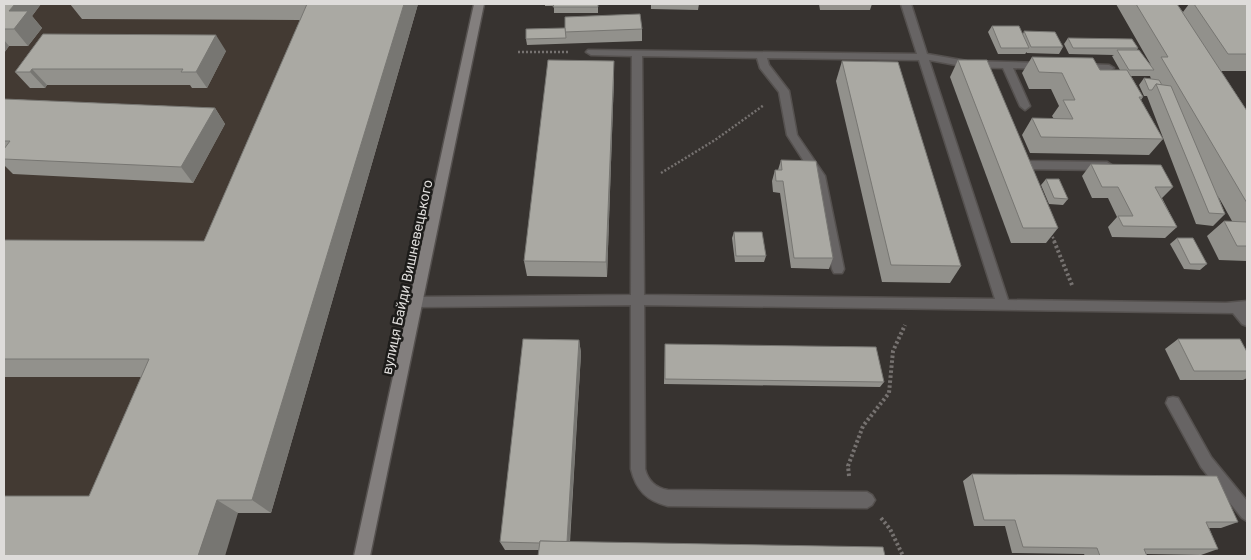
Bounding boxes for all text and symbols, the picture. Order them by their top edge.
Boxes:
street label: вулиця Байди Вишневецького [379,178,435,376]

